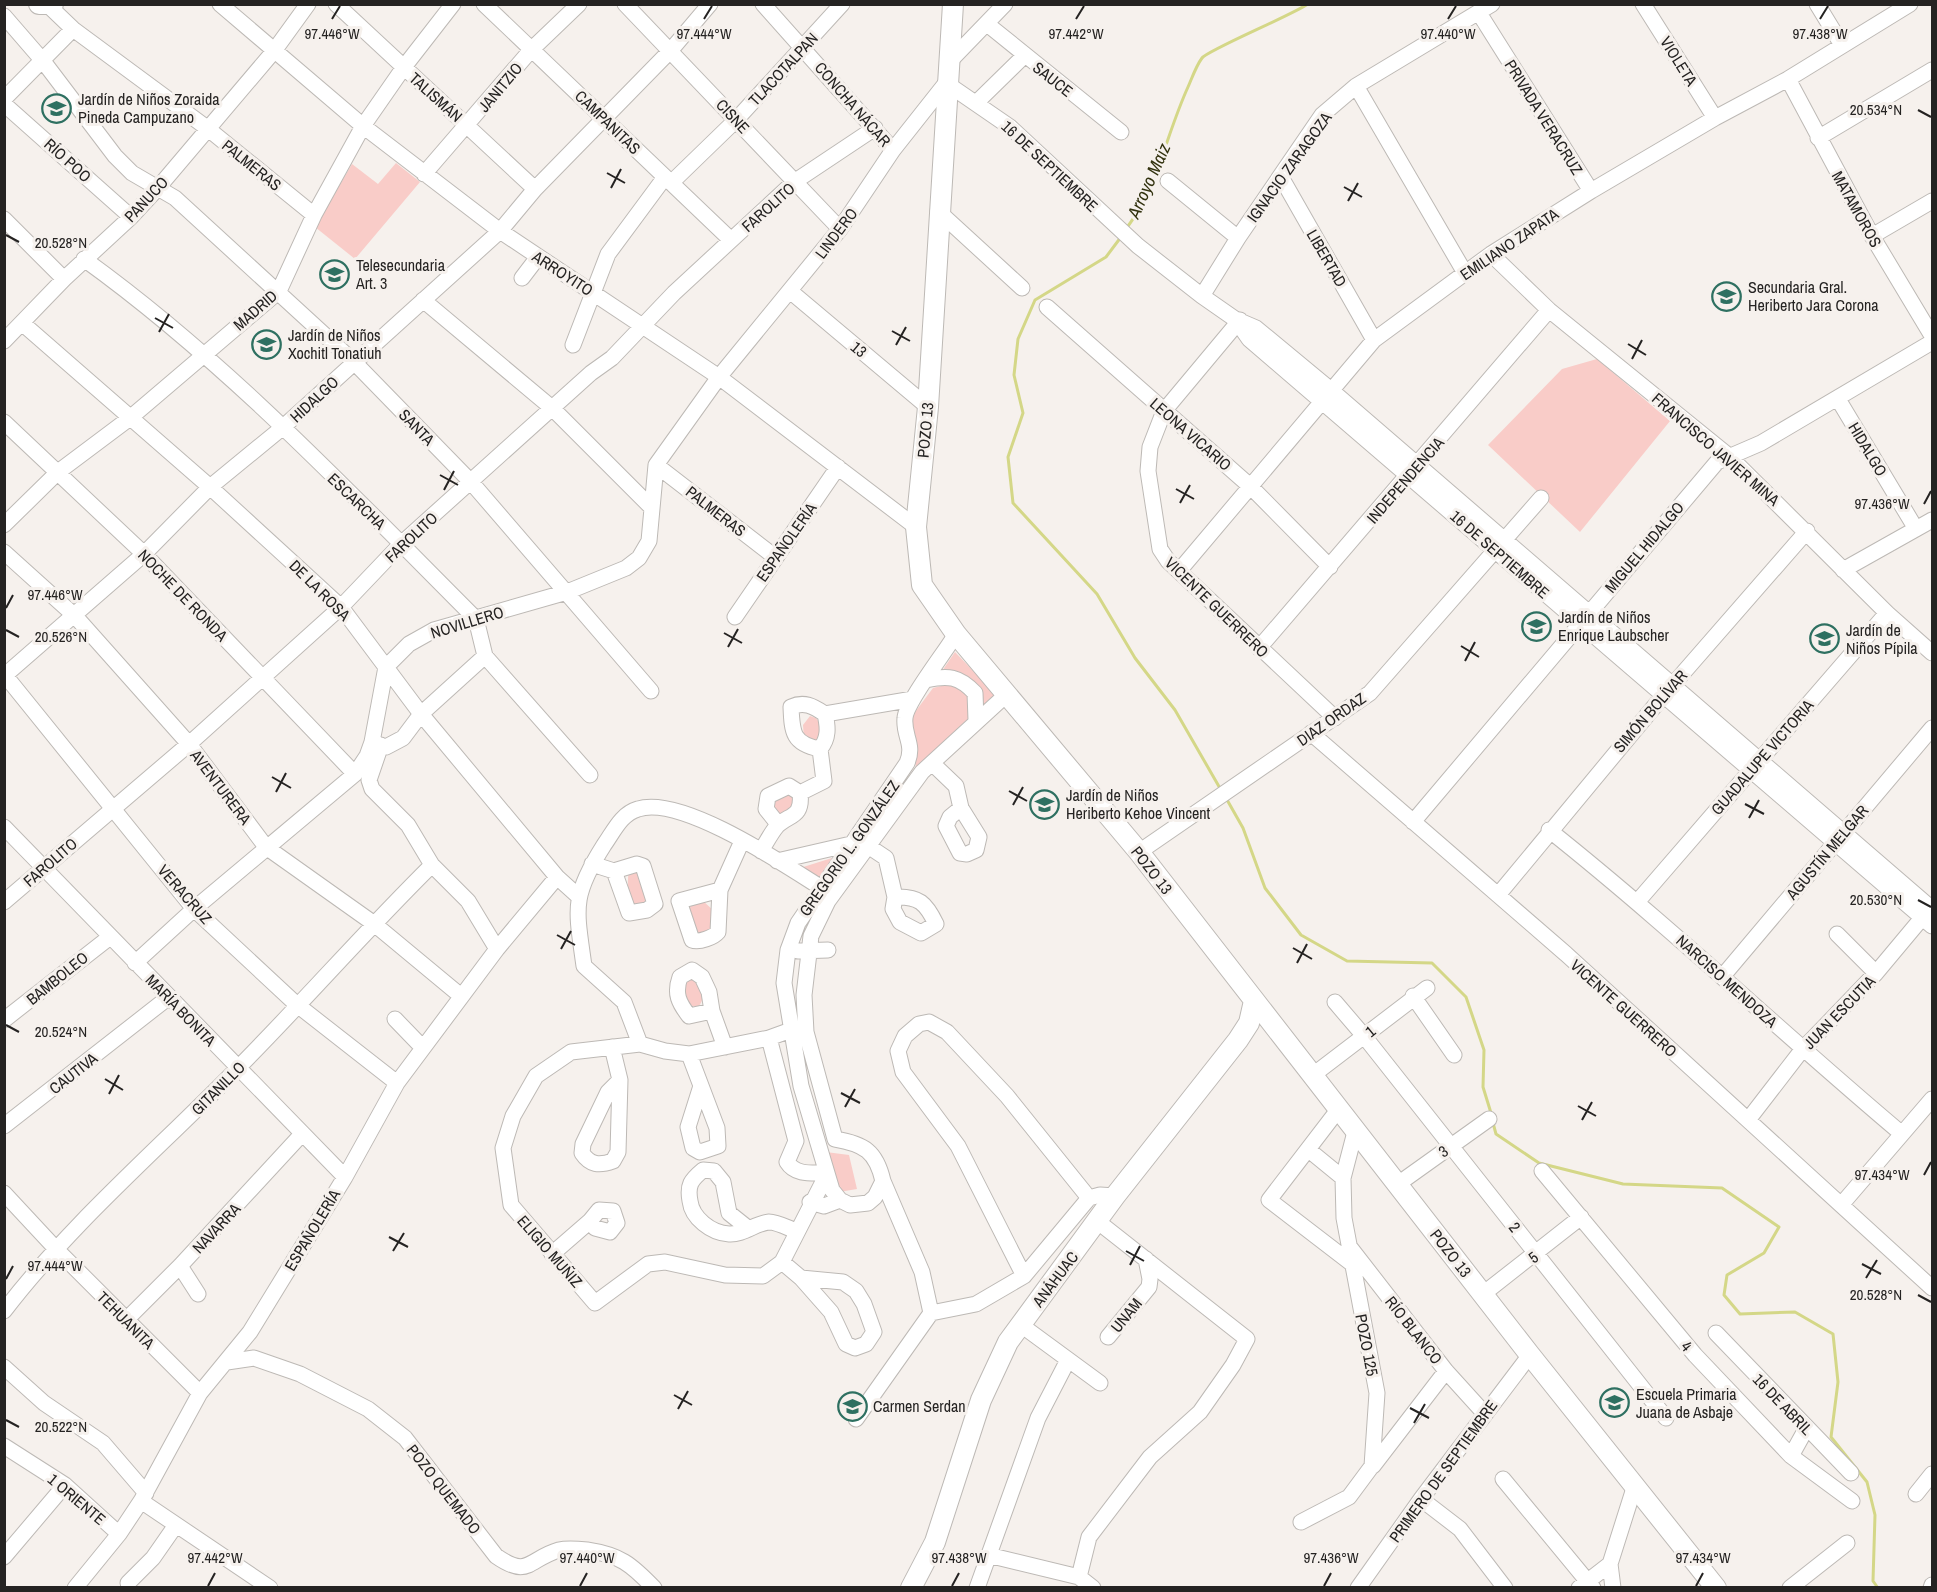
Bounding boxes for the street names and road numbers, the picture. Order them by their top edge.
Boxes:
street label: TLACOTALPAN [743,28,823,110]
street label: VIOLETA [1655,32,1703,90]
street label: PRIVADA VERACRUZ [1500,55,1588,179]
street label: SAUCE [1028,56,1078,102]
street label: CONCHA NÁCAR [810,57,896,151]
street label: JANITZIO [473,58,527,116]
street label: TALISMÁN [405,67,467,127]
street label: CAMPANITAS [570,85,646,159]
street label: CISNE [711,94,755,138]
street label: IGNACIO ZARAGOZA [1242,107,1337,227]
street label: 16 DE SEPTIEMBRE [997,115,1103,217]
street label: RÍO POO [40,133,96,187]
street label: PALMERAS [218,134,287,196]
street label: MATAMOROS [1827,167,1887,251]
street label: PANUCO [119,171,173,227]
street label: FAROLITO [737,177,799,237]
street label: LINDERO [810,203,862,263]
street label: EMILIANO ZAPATA [1455,203,1563,285]
street label: LIBERTAD [1302,225,1352,291]
street label: ARROYITO [528,245,598,301]
street label: MADRID [228,285,282,335]
street label: 13 [846,336,872,362]
street label: HIDALGO [285,371,343,427]
street label: FRANCISCO JAVIER MINA [1648,387,1785,511]
street label: LEONA VICARIO [1146,392,1236,476]
street label: POZO 13 [912,401,938,459]
street label: SANTA [394,404,440,450]
street label: HIDALGO [1843,418,1893,480]
street label: INDEPENDENCIA [1361,432,1449,528]
street label: ESCARCHA [323,468,391,534]
street label: PALMERAS [681,481,751,542]
street label: MIGUEL HIDALGO [1599,497,1689,597]
street label: ESPAÑOLERÍA [751,498,821,586]
street label: 16 DE SEPTIEMBRE [1446,505,1554,603]
street label: FAROLITO [380,507,442,567]
street label: NOCHE DE RONDA [133,544,233,646]
street label: VICENTE GUERRERO [1160,552,1274,662]
street label: DE LA ROSA [285,555,356,626]
street label: NOVILLERO [428,601,506,643]
street label: SIMÓN BOLÍVAR [1608,665,1692,757]
street label: DIAZ ORDAZ [1292,687,1370,751]
street label: GUADALUPE VICTORIA [1706,694,1818,819]
street label: AVENTURERA [185,744,257,829]
street label: GREGORIO L. GONZÁLEZ [794,776,904,920]
street label: AGUSTÍN MELGAR [1780,800,1873,905]
street label: FAROLITO [18,832,82,892]
street label: POZO 13 [1126,841,1178,899]
street label: VERACRUZ [153,860,217,928]
street label: NARCISO MENDOZA [1672,930,1782,1033]
street label: BAMBOLEO [21,946,93,1010]
street label: VICENTE GUERRERO [1566,954,1682,1062]
street label: MARÍA BONITA [141,969,221,1051]
street label: JUAN ESCUTIA [1798,970,1880,1054]
street label: 1 [1360,1020,1380,1042]
street label: CAUTIVA [44,1047,102,1099]
street label: GITANILLO [186,1056,250,1120]
street label: 3 [1434,1140,1452,1162]
street label: ESPAÑOLERÍA [279,1185,345,1275]
street label: NAVARRA [187,1198,245,1258]
street label: ELIGIO MUÑIZ [513,1210,587,1292]
street label: 2 [1504,1217,1526,1237]
street label: POZO 13 [1425,1224,1477,1282]
street label: 5 [1523,1246,1543,1268]
street label: ANÁHUAC [1026,1247,1083,1312]
street label: TEHUANITA [92,1286,160,1354]
street label: RÍO BLANCO [1380,1291,1448,1369]
street label: UNAM [1105,1293,1147,1337]
street label: POZO 125 [1350,1312,1384,1378]
street label: 4 [1676,1336,1698,1356]
street label: 16 DE ABRIL [1748,1369,1818,1440]
street label: PRIMERO DE SEPTIEMBRE [1384,1395,1502,1547]
street label: POZO QUEMADO [402,1439,486,1539]
street label: 1 ORIENTE [43,1468,111,1530]

